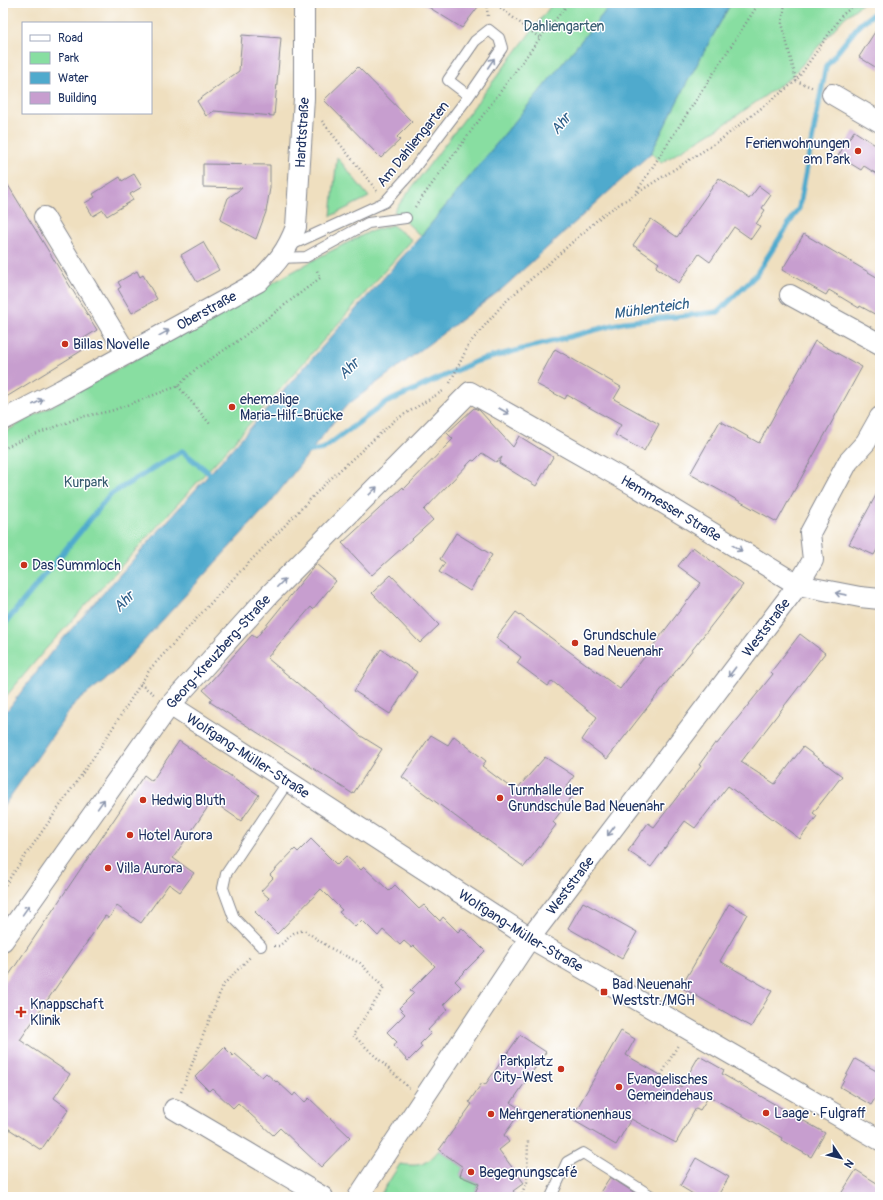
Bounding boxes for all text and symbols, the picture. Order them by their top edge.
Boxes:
park label: Dahliengarten [524,18,605,35]
legend [22,22,152,114]
text: Road [58,31,83,46]
text: Park [58,51,79,66]
one-way arrow [487,58,495,69]
text: Water [58,71,89,86]
text: Building [58,91,97,106]
street label: Hardtstraße [291,97,313,168]
street label: Am Dahliengarten [373,98,453,190]
water label: Ahr [547,108,576,139]
place label: Ferienwohnungen am Park [745,135,850,168]
marker: Ferienwohnungen am Park [853,146,863,156]
street label: Oberstraße [173,287,239,334]
water label: Mühlenteich [612,294,691,324]
one-way arrow [158,329,170,337]
place label: Billas Novelle [73,336,150,353]
marker: Billas Novelle [60,339,70,349]
water label: Ahr [334,353,365,384]
place label: ehemalige Maria-Hilf-Brücke [240,391,343,424]
one-way arrow [31,398,43,405]
marker: ehemalige Maria-Hilf-Brücke [227,402,237,412]
one-way arrow [498,408,510,416]
street label: Hemmesser Straße [618,471,725,545]
park label: Kurpark [64,474,108,491]
one-way arrow [368,486,378,496]
one-way arrow [731,544,742,552]
place label: Das Summloch [32,557,121,574]
marker: Das Summloch [19,560,29,570]
one-way arrow [276,578,286,588]
water label: Ahr [109,586,140,617]
one-way arrow [835,589,848,597]
street label: Georg-Kreuzberg-Straße [162,591,274,712]
street label: Weststraße [738,595,794,660]
place label: Grundschule Bad Neuenahr [583,627,663,660]
marker: Grundschule Bad Neuenahr [570,638,580,648]
one-way arrow [727,666,736,677]
street label: Wolfgang-Müller-Straße [183,709,313,802]
place label: Turnhalle der Grundschule Bad Neuenahr [508,782,665,815]
place label: Hedwig Bluth [151,792,226,809]
marker: Turnhalle der Grundschule Bad Neuenahr [495,793,505,803]
marker: Hedwig Bluth [138,795,148,805]
one-way arrow [97,798,105,809]
one-way arrow [606,825,615,836]
place label: Hotel Aurora [138,827,213,844]
marker: Hotel Aurora [125,830,135,840]
street label: Weststraße [542,853,598,918]
place label: Villa Aurora [116,860,182,877]
marker: Villa Aurora [103,863,113,873]
street label: Wolfgang-Müller-Straße [455,885,586,975]
one-way arrow [22,904,30,915]
place label: Bad Neuenahr Weststr./MGH [612,976,695,1009]
marker: Bad Neuenahr Weststr./MGH [599,987,609,997]
place label: Knappschaft Klinik [30,996,104,1029]
marker: Knappschaft Klinik [15,1006,27,1018]
place label: Parkplatz City-West [494,1053,553,1086]
marker: Parkplatz City-West [556,1064,566,1074]
place label: Evangelisches Gemeindehaus [627,1071,713,1104]
marker: Evangelisches Gemeindehaus [614,1082,624,1092]
place label: Laage · Fulgraff [774,1105,866,1122]
place label: Mehrgenerationenhaus [499,1106,632,1123]
marker: Laage · Fulgraff [761,1108,771,1118]
marker: Mehrgenerationenhaus [486,1109,496,1119]
north arrow [821,1138,861,1178]
text: N [841,1157,856,1171]
place label: Begegnungscafé [479,1164,578,1181]
marker: Begegnungscafé [466,1167,476,1177]

